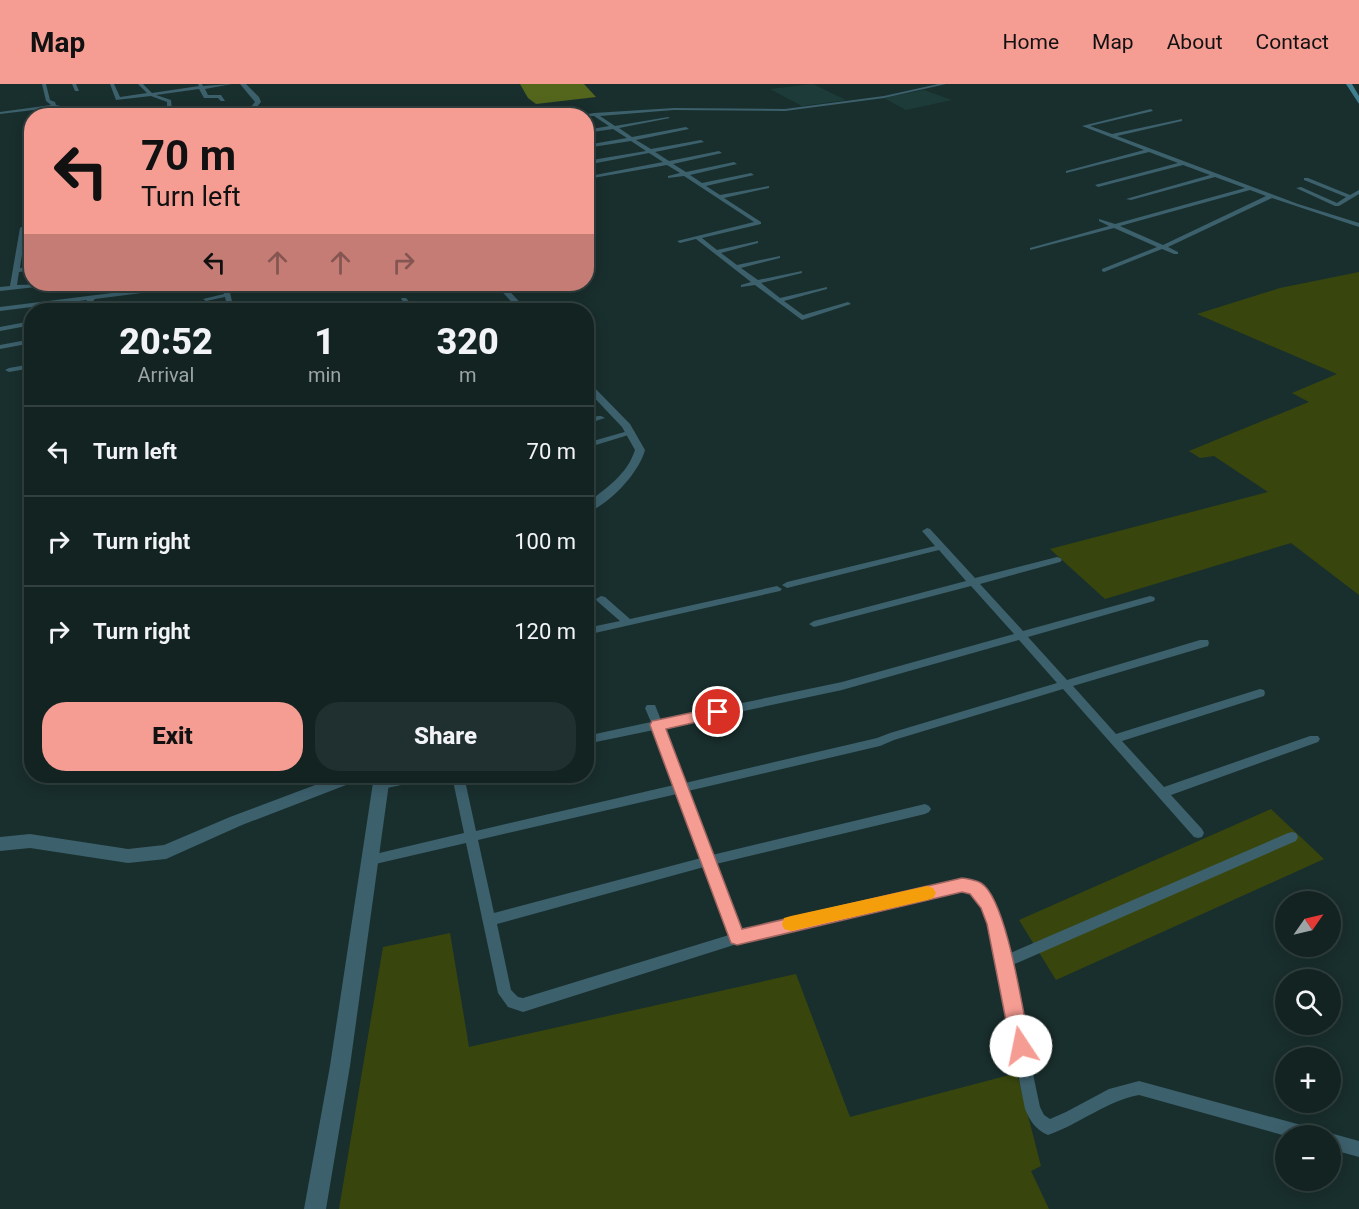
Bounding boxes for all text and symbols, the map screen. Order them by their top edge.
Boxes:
text: Map [30,26,85,59]
text: Home [1003,30,1059,54]
text: Map [1092,30,1134,54]
text: About [1167,30,1223,54]
text: Contact [1256,30,1329,54]
text: 70 m [141,131,236,180]
icon: left [42,132,120,210]
text: Turn left [141,181,241,213]
icon: left [198,246,231,279]
icon: ahead [261,246,294,279]
icon: ahead [324,246,357,279]
icon: right [387,246,420,279]
text: 20:52 [119,321,213,363]
text: 1 [314,321,335,363]
text: 320 [437,321,499,363]
text: Arrival [138,363,194,387]
text: min [308,363,341,387]
text: m [459,363,476,387]
icon: left [42,435,75,468]
text: Turn left [93,439,177,464]
text: 70 m [527,439,576,464]
icon: right [42,525,75,558]
text: Turn right [93,529,190,554]
text: 100 m [514,529,576,554]
icon: right [42,615,75,648]
text: Turn right [93,619,190,644]
text: 120 m [514,619,576,644]
pin [692,686,743,737]
icon: arrive [701,695,734,728]
button: Exit [42,702,303,771]
button: Share [315,702,576,771]
north arrow [1275,891,1341,957]
map controls [1275,891,1341,1191]
button: search [1275,969,1341,1035]
position arrow [989,1014,1053,1078]
button: + [1275,1047,1341,1113]
button: − [1275,1125,1341,1191]

